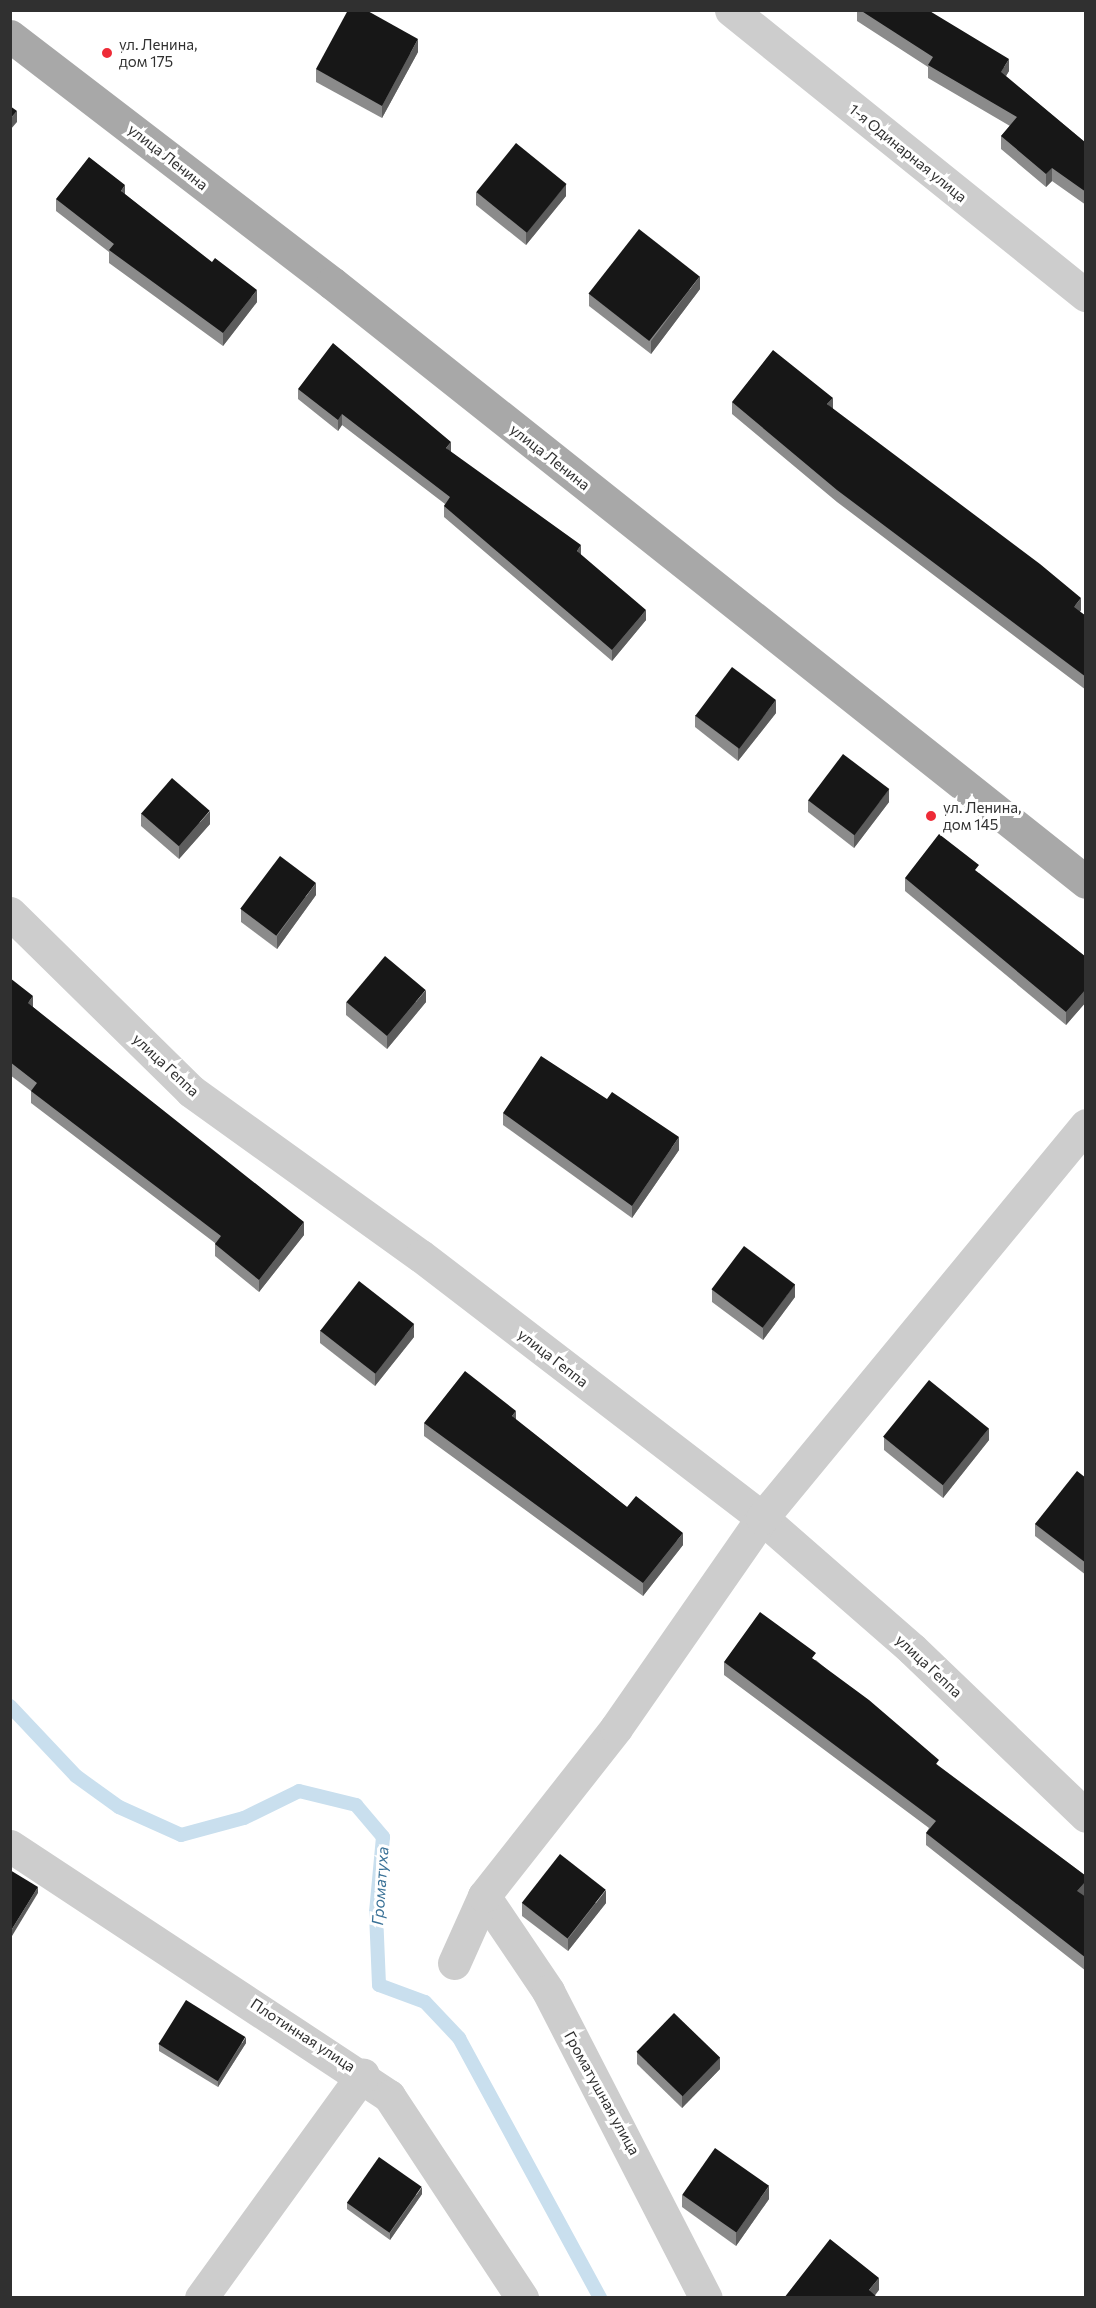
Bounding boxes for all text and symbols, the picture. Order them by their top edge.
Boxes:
place label: ул. Ленина, дом 175 [119,35,197,70]
marker: ул. Ленина, дом 175 [100,46,114,60]
street label: 1-я Одинарная улица [846,100,970,206]
street label: улица Ленина [124,120,212,194]
street label: улица Ленина [506,420,594,494]
place label: ул. Ленина, дом 145 [943,798,1021,833]
marker: ул. Ленина, дом 145 [924,809,938,823]
street label: улица Геппа [129,1030,203,1100]
street label: улица Геппа [514,1325,592,1391]
street label: улица Геппа [892,1631,966,1701]
water label: Громатуха [368,1846,392,1926]
street label: Плотинная улица [247,1994,359,2076]
street label: Громатушная улица [560,2028,644,2158]

